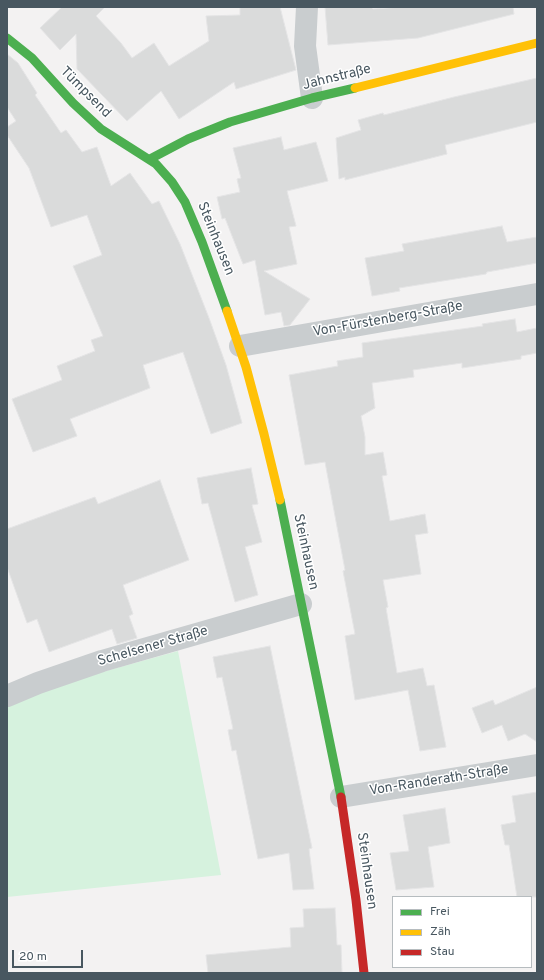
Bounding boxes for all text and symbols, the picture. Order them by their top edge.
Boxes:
street label: Jahnstraße [301,61,373,95]
street label: Tümpsend [56,64,114,122]
street label: Steinhausen [193,200,237,278]
street label: Von-Fürstenberg-Straße [312,299,464,341]
street label: Steinhausen [289,512,321,592]
street label: Schelsener Straße [96,623,210,671]
street label: Von-Randerath-Straße [368,762,510,800]
street label: Steinhausen [352,831,380,911]
legend [392,896,532,968]
text: Frei [430,904,450,920]
text: Zäh [430,924,451,940]
scale bar [14,942,85,968]
text: Stau [430,944,455,960]
text: 20 m [19,949,47,965]

